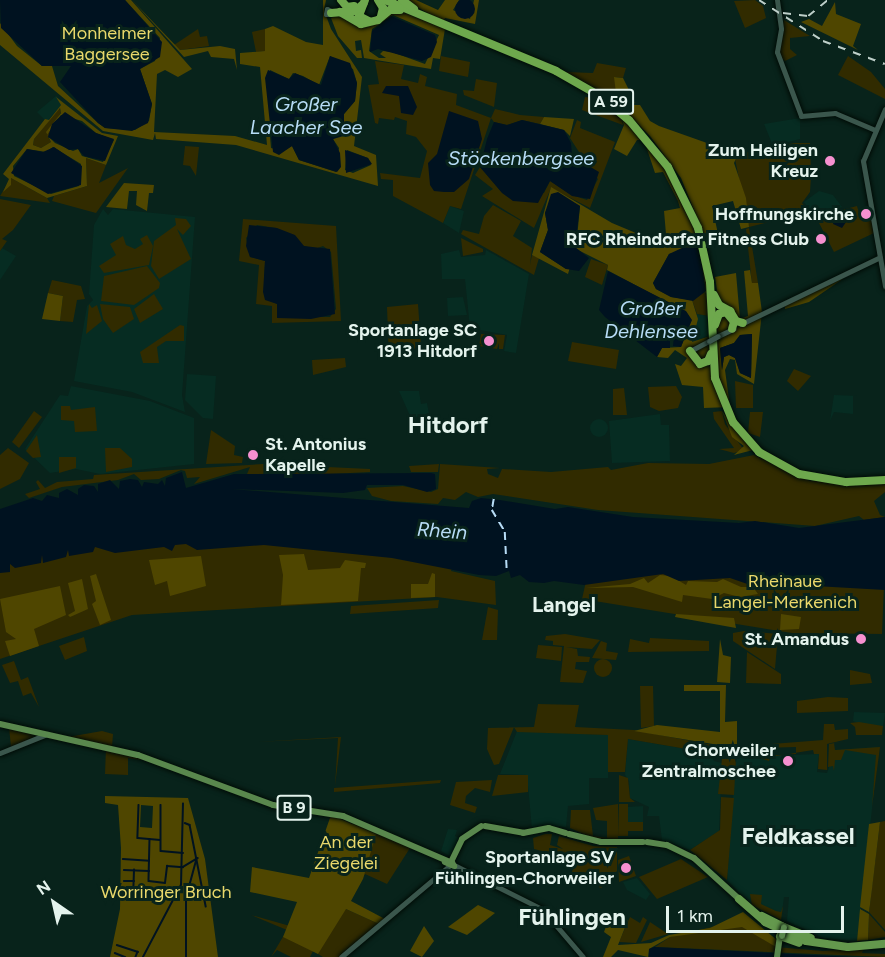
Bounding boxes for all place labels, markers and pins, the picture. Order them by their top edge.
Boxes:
place label: Zum Heiligen Kreuz [708,140,818,182]
marker: Zum Heiligen Kreuz [823,154,837,168]
place label: Hoffnungskirche [715,203,854,225]
marker: Hoffnungskirche [859,207,873,221]
place label: RFC Rheindorfer Fitness Club [566,228,809,250]
marker: RFC Rheindorfer Fitness Club [814,232,828,246]
place label: Sportanlage SC 1913 Hitdorf [348,320,477,362]
marker: Sportanlage SC 1913 Hitdorf [482,334,496,348]
place label: St. Antonius Kapelle [265,434,366,476]
marker: St. Antonius Kapelle [246,448,260,462]
place label: St. Amandus [744,628,849,650]
marker: St. Amandus [854,632,868,646]
place label: Chorweiler Zentralmoschee [642,740,776,783]
marker: Chorweiler Zentralmoschee [781,754,795,768]
place label: Sportanlage SV Fühlingen-Chorweiler [435,847,614,890]
marker: Sportanlage SV Fühlingen-Chorweiler [619,861,633,875]

